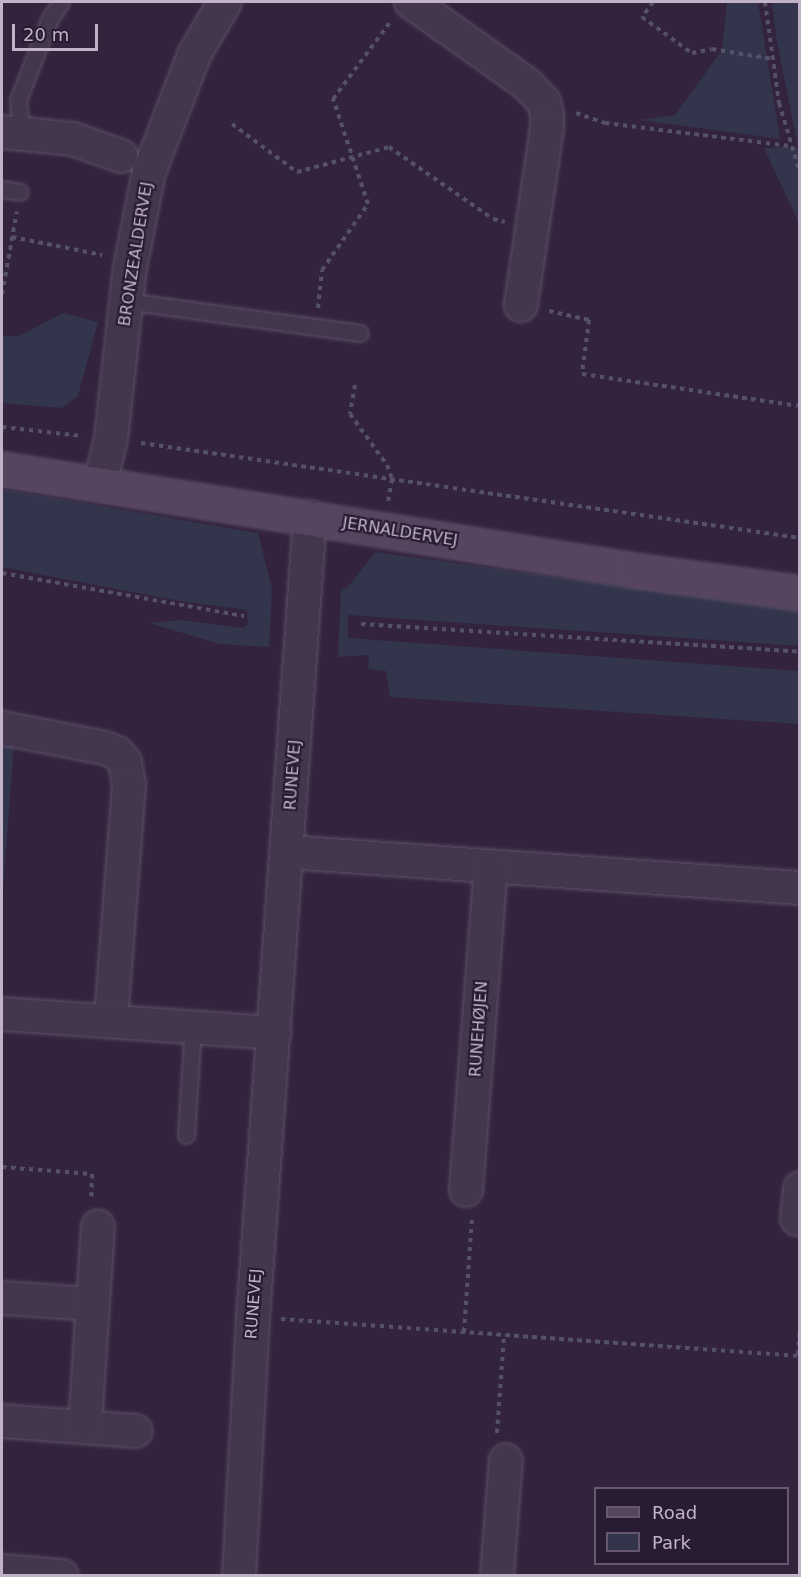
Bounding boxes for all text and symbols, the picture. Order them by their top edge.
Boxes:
scale bar [15,12,100,50]
text: 20 m [23,24,69,45]
street label: BRONZEALDERVEJ [115,180,157,328]
street label: JERNALDERVEJ [341,513,459,551]
street label: RUNEVEJ [281,739,305,811]
street label: RUNEHØJEN [466,980,492,1078]
street label: RUNEVEJ [242,1268,266,1340]
legend [594,1487,789,1565]
text: Road [652,1502,697,1523]
text: Park [652,1532,691,1553]

